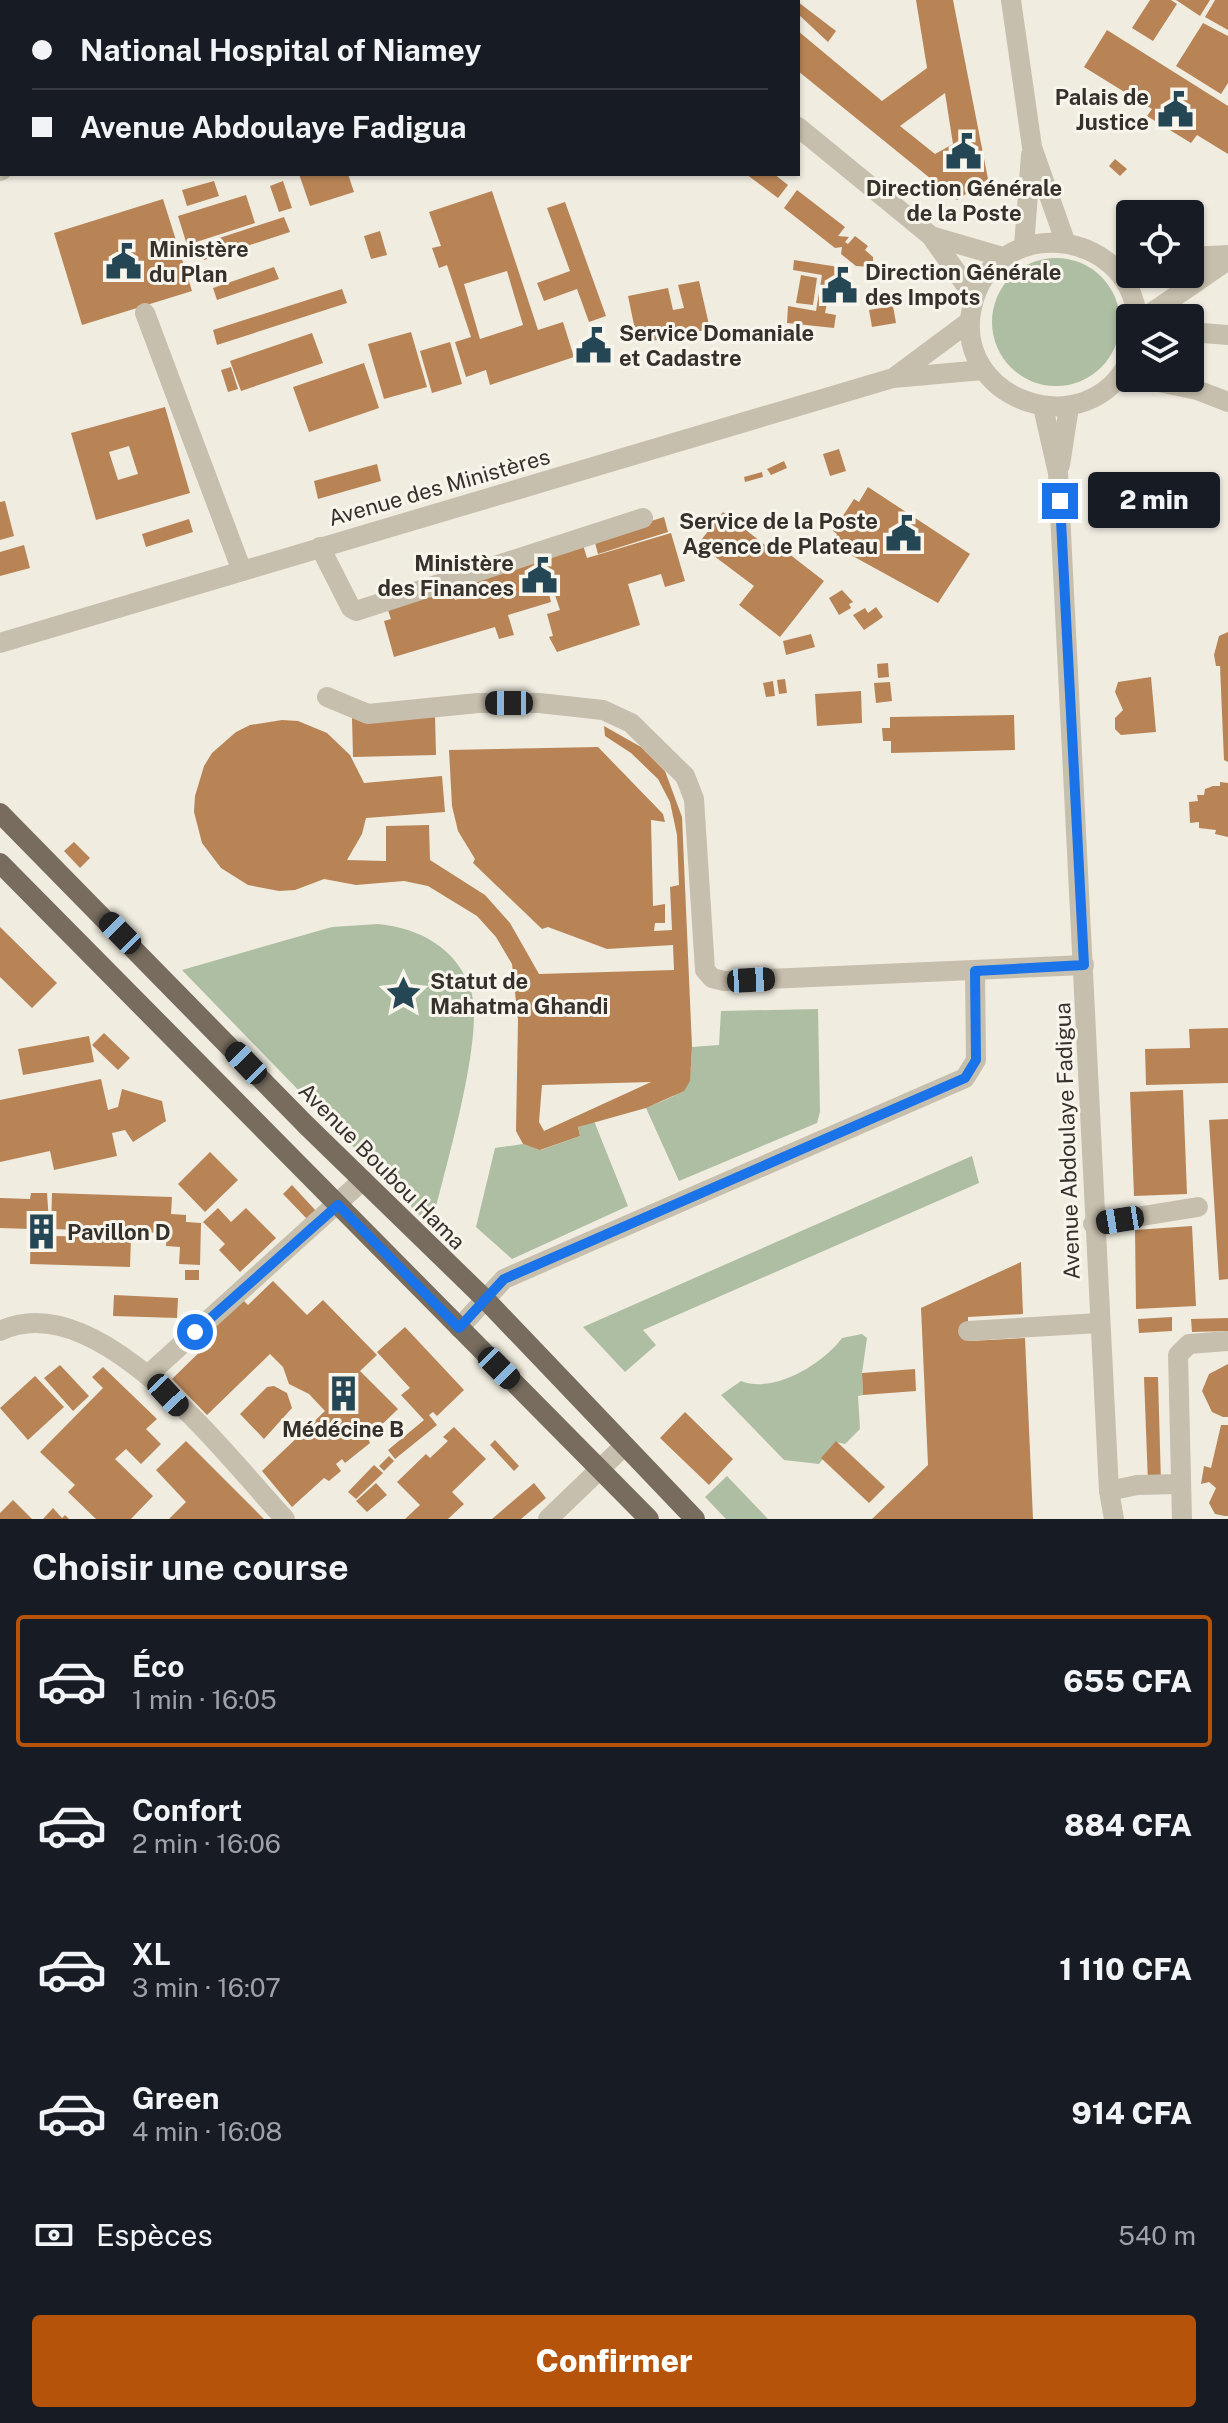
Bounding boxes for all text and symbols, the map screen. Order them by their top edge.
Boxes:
text: National Hospital of Niamey [80,32,481,68]
place label: Palais de Justice [1055,84,1149,135]
public building icon: Palais de Justice [1156,91,1194,129]
text: Avenue Abdoulaye Fadigua [80,109,466,145]
public building icon: Direction Générale de la Poste [945,133,983,171]
place label: Direction Générale de la Poste [866,175,1062,226]
map controls [1116,200,1204,392]
button: locate [1116,200,1204,288]
place label: Ministère du Plan [149,236,249,287]
public building icon: Ministère du Plan [104,243,142,281]
place label: Direction Générale des Impots [865,259,1062,310]
public building icon: Direction Générale des Impots [820,266,858,304]
button: layers [1116,304,1204,392]
place label: Service Domaniale et Cadastre [619,320,814,371]
public building icon: Service Domaniale et Cadastre [574,327,612,365]
street label: Avenue des Ministères [325,443,553,531]
callout: 2 min [1088,473,1220,529]
route end [1042,483,1078,519]
text: 2 min [1119,484,1189,515]
place label: Service de la Poste Agence de Plateau [679,508,878,559]
public building icon: Service de la Poste Agence de Plateau [885,515,923,553]
place label: Ministère des Finances [377,550,514,601]
public building icon: Ministère des Finances [521,557,559,595]
car [485,691,533,715]
car [95,908,145,958]
car [726,967,776,993]
place label: Statut de Mahatma Ghandi [430,968,608,1019]
place icon: Statut de Mahatma Ghandi [385,975,423,1013]
street label: Avenue Abdoulaye Fadigua [1049,1002,1085,1280]
car [221,1037,271,1089]
street label: Avenue Boubou Hama [293,1077,471,1255]
car [1094,1204,1146,1236]
building icon: Pavillon D [22,1213,60,1251]
place label: Pavillon D [67,1219,171,1245]
route start [177,1314,213,1350]
car [474,1343,524,1393]
car [143,1369,193,1421]
building icon: Médécine B [324,1374,362,1412]
place label: Médécine B [282,1416,404,1442]
text: Choisir une course [32,1546,349,1588]
icon: car [36,1645,108,1717]
text: Éco [132,1648,185,1684]
text: 655 CFA [1063,1663,1192,1699]
text: 1 min · 16:05 [132,1684,277,1715]
icon: car [36,1789,108,1861]
text: Confort [132,1792,242,1828]
text: 884 CFA [1064,1807,1192,1843]
text: 2 min · 16:06 [132,1828,281,1859]
icon: car [36,1933,108,2005]
text: XL [132,1936,171,1972]
text: 1 110 CFA [1059,1951,1192,1987]
text: 3 min · 16:07 [132,1972,281,2003]
icon: car [36,2077,108,2149]
text: Green [132,2080,219,2116]
text: 914 CFA [1071,2095,1192,2131]
text: 4 min · 16:08 [132,2116,282,2147]
icon: cash [32,2213,76,2257]
text: Espèces [96,2217,213,2253]
text: 540 m [1118,2220,1196,2251]
button: Confirmer [32,2315,1196,2407]

